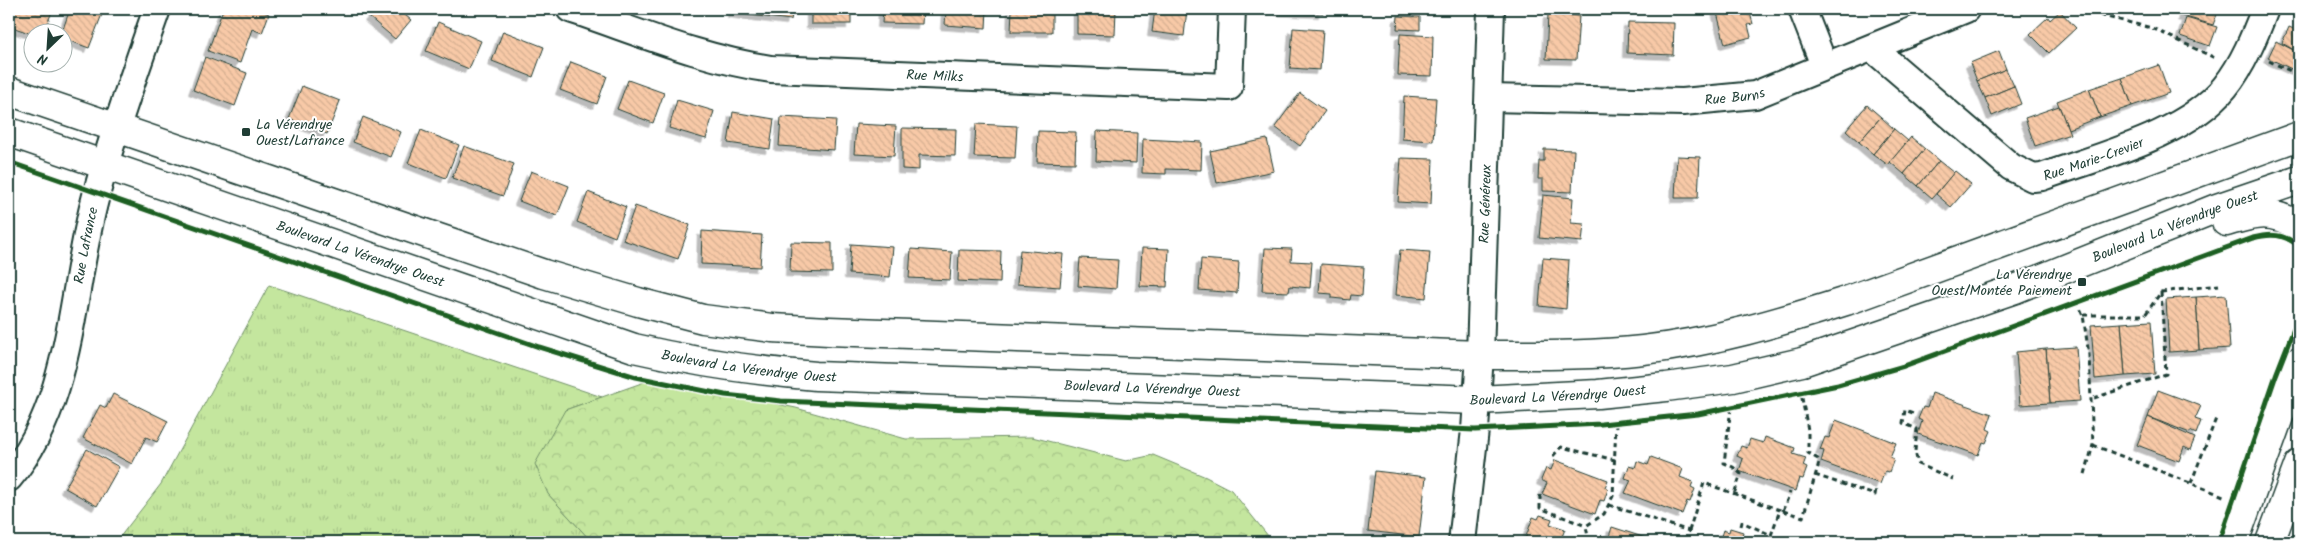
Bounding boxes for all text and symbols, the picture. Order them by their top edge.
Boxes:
north arrow [22,22,72,72]
text: N [34,47,52,71]
street label: Rue Milks [906,64,964,89]
street label: Rue Burns [1704,82,1769,112]
place label: La Vérendrye Ouest/Lafrance [256,114,345,152]
marker: La Vérendrye Ouest/Lafrance [240,126,252,138]
street label: Rue Marie-Crevier [2040,132,2148,188]
street label: Rue Généreux [1474,163,1498,244]
street label: Boulevard La Vérendrye Ouest [2089,185,2262,269]
street label: Rue Lafrance [68,204,105,285]
street label: Boulevard La Vérendrye Ouest [273,215,448,294]
place label: La Vérendrye Ouest/Montée Paiement [1932,264,2073,302]
marker: La Vérendrye Ouest/Montée Paiement [2076,276,2088,288]
street label: Boulevard La Vérendrye Ouest [659,344,838,389]
street label: Boulevard La Vérendrye Ouest [1064,375,1241,403]
street label: Boulevard La Vérendrye Ouest [1469,379,1648,412]

